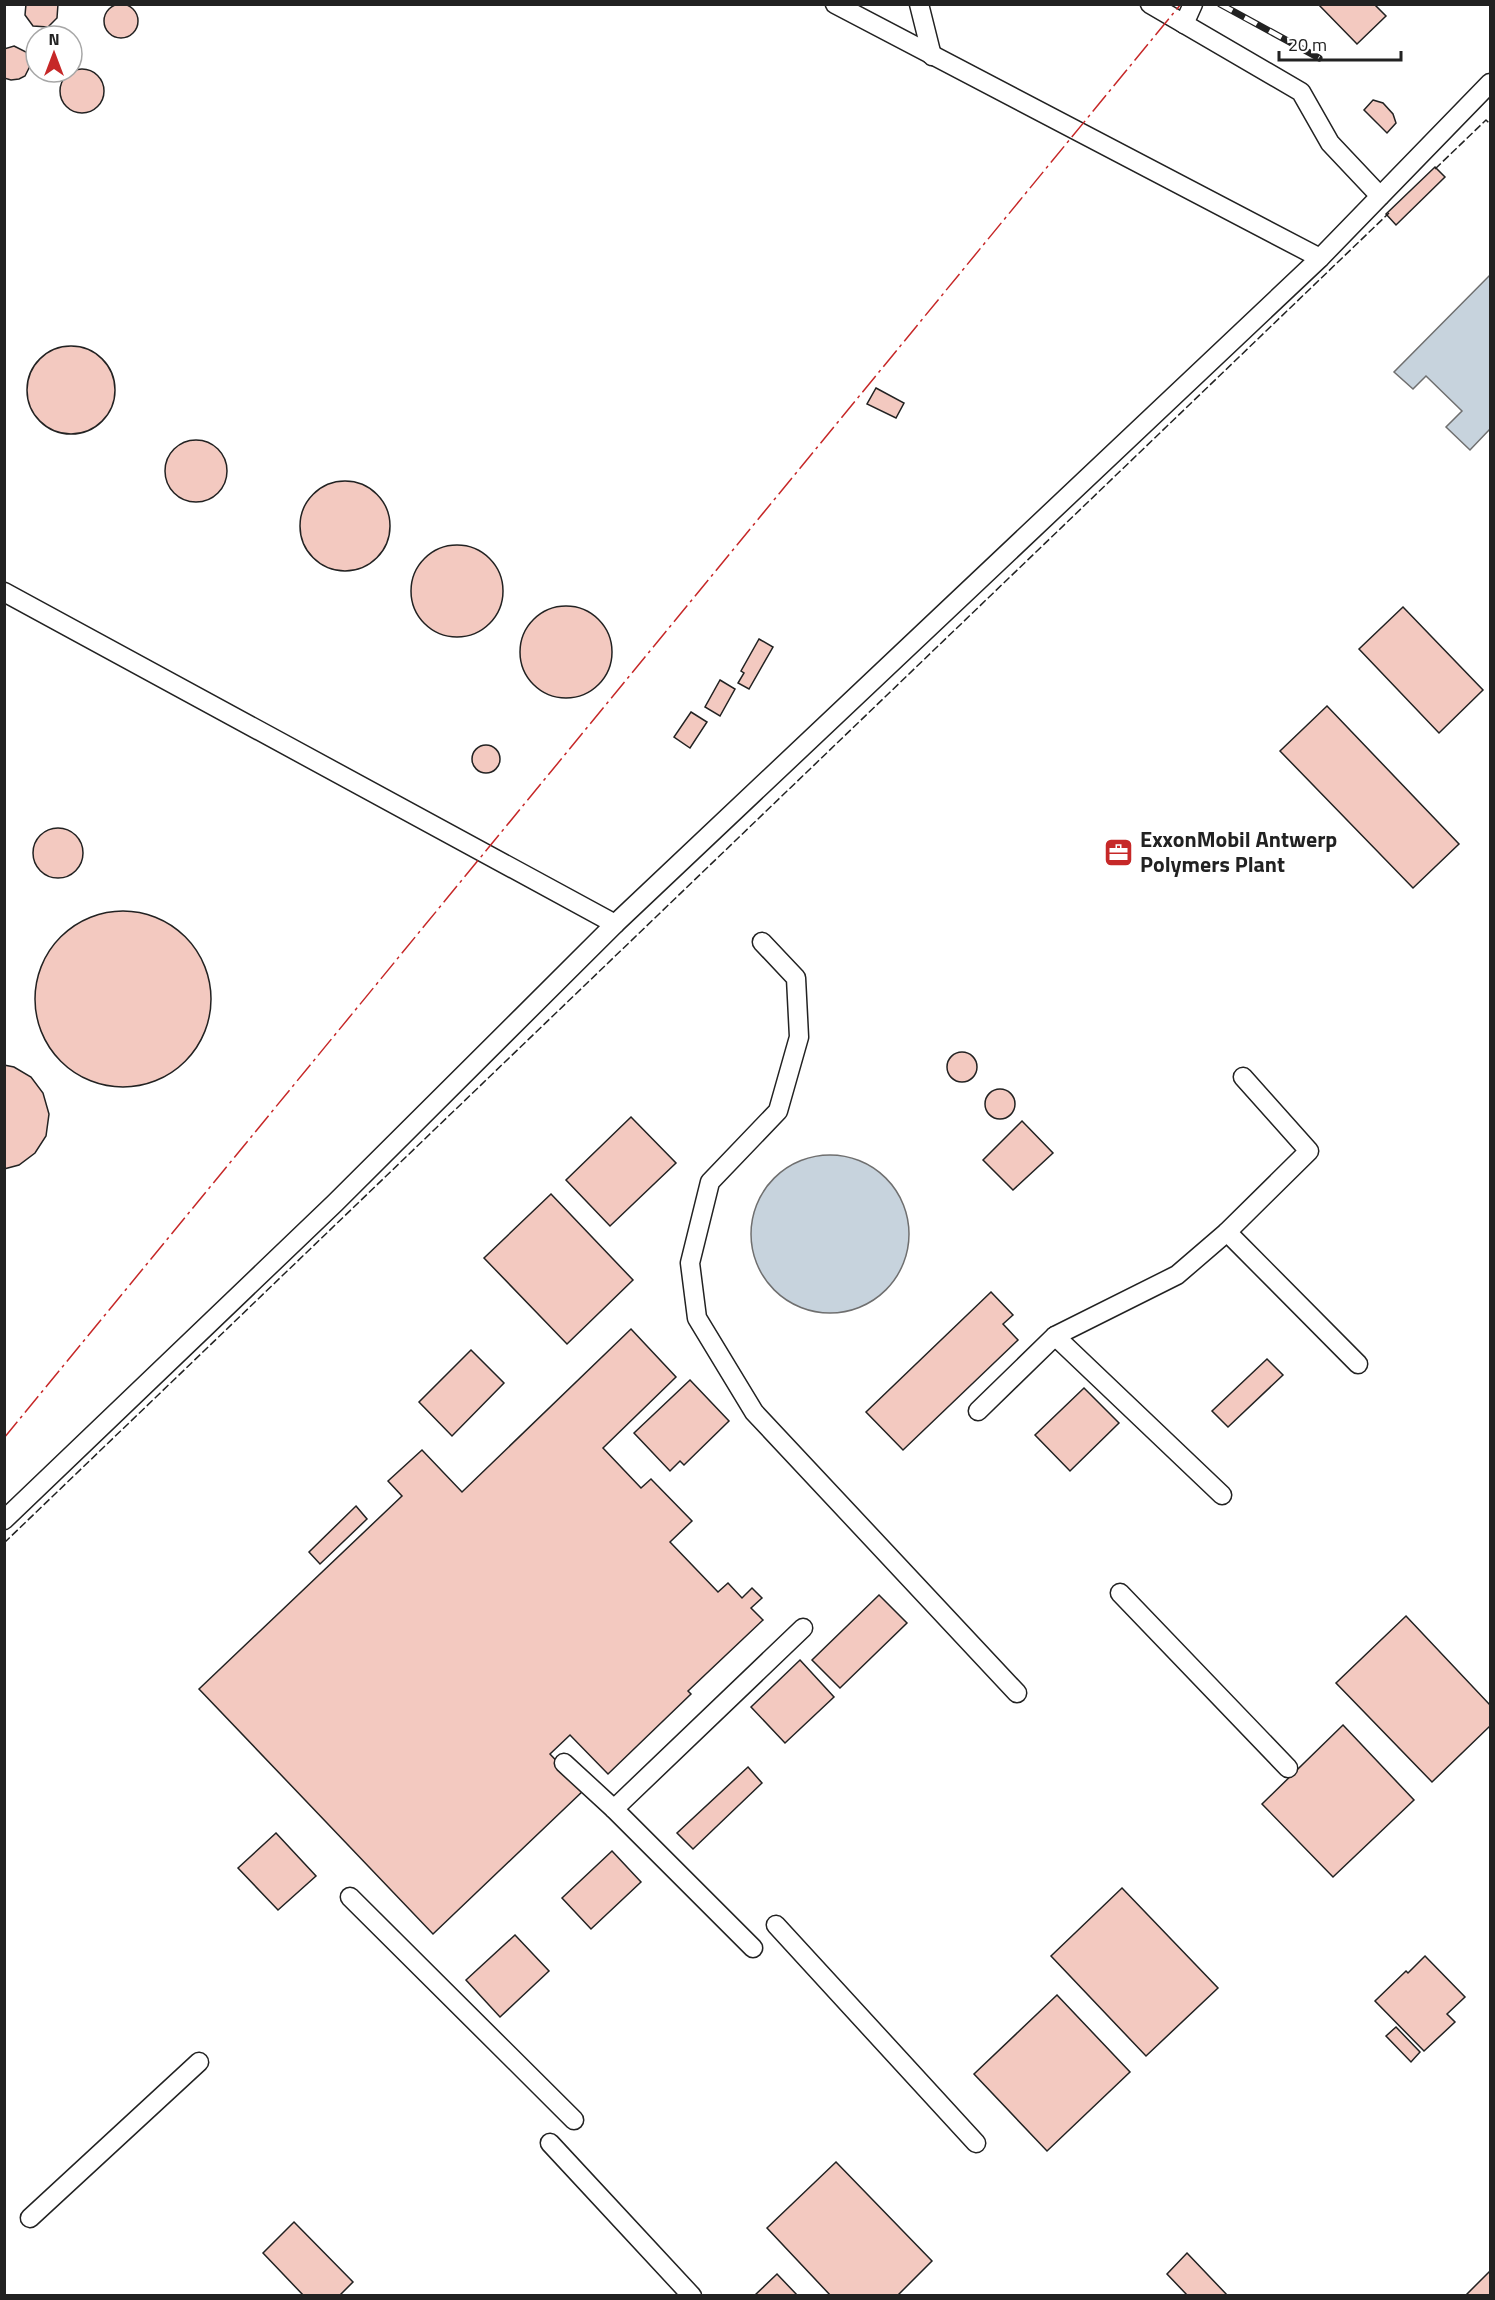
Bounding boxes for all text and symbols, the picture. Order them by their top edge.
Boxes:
north arrow [24,24,84,84]
scale bar [1279,24,1400,62]
text: N [48,27,60,51]
text: 20 m [1288,31,1327,58]
place label: ExxonMobil Antwerp Polymers Plant [1140,822,1337,881]
office icon: ExxonMobil Antwerp Polymers Plant [1103,836,1135,868]

